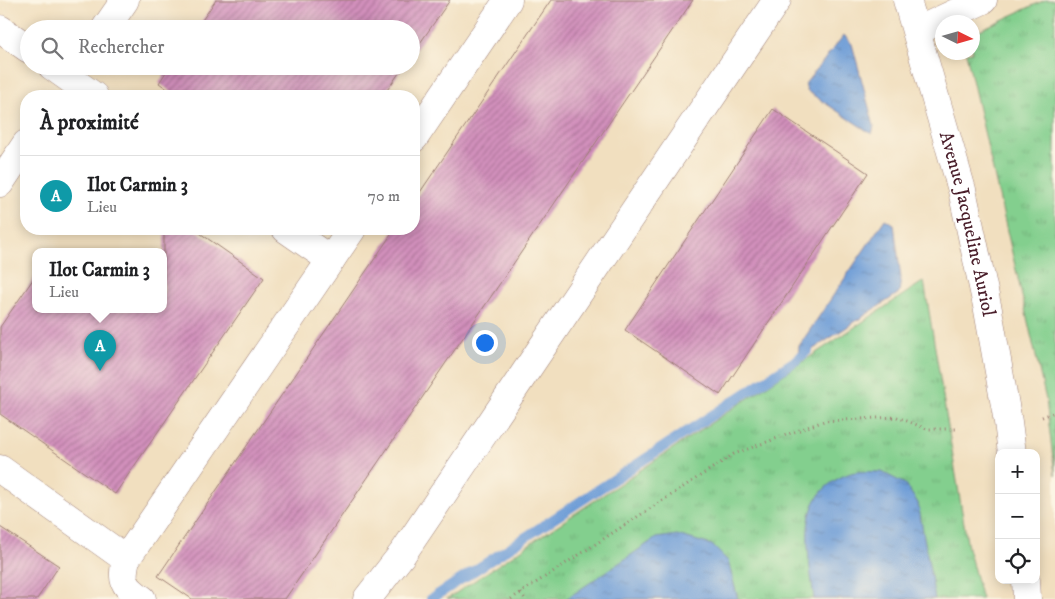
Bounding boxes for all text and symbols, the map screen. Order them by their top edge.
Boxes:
north arrow [935,15,980,60]
search box [20,20,420,75]
icon: search [38,34,66,62]
text: Rechercher [78,36,164,59]
text: À proximité [40,110,139,136]
street label: Avenue Jacqueline Auriol [934,129,1000,318]
text: Ilot Carmin 3 [87,174,188,197]
text: A [51,186,61,206]
text: 70 m [368,186,400,206]
text: Lieu [87,197,117,217]
popup [32,248,167,313]
text: Ilot Carmin 3 [49,259,150,282]
text: Lieu [49,282,79,302]
pin: A [84,330,116,371]
your location [472,330,498,356]
map controls [995,449,1040,584]
button: + [995,449,1040,494]
button: − [995,494,1040,539]
button: locate [995,539,1040,584]

